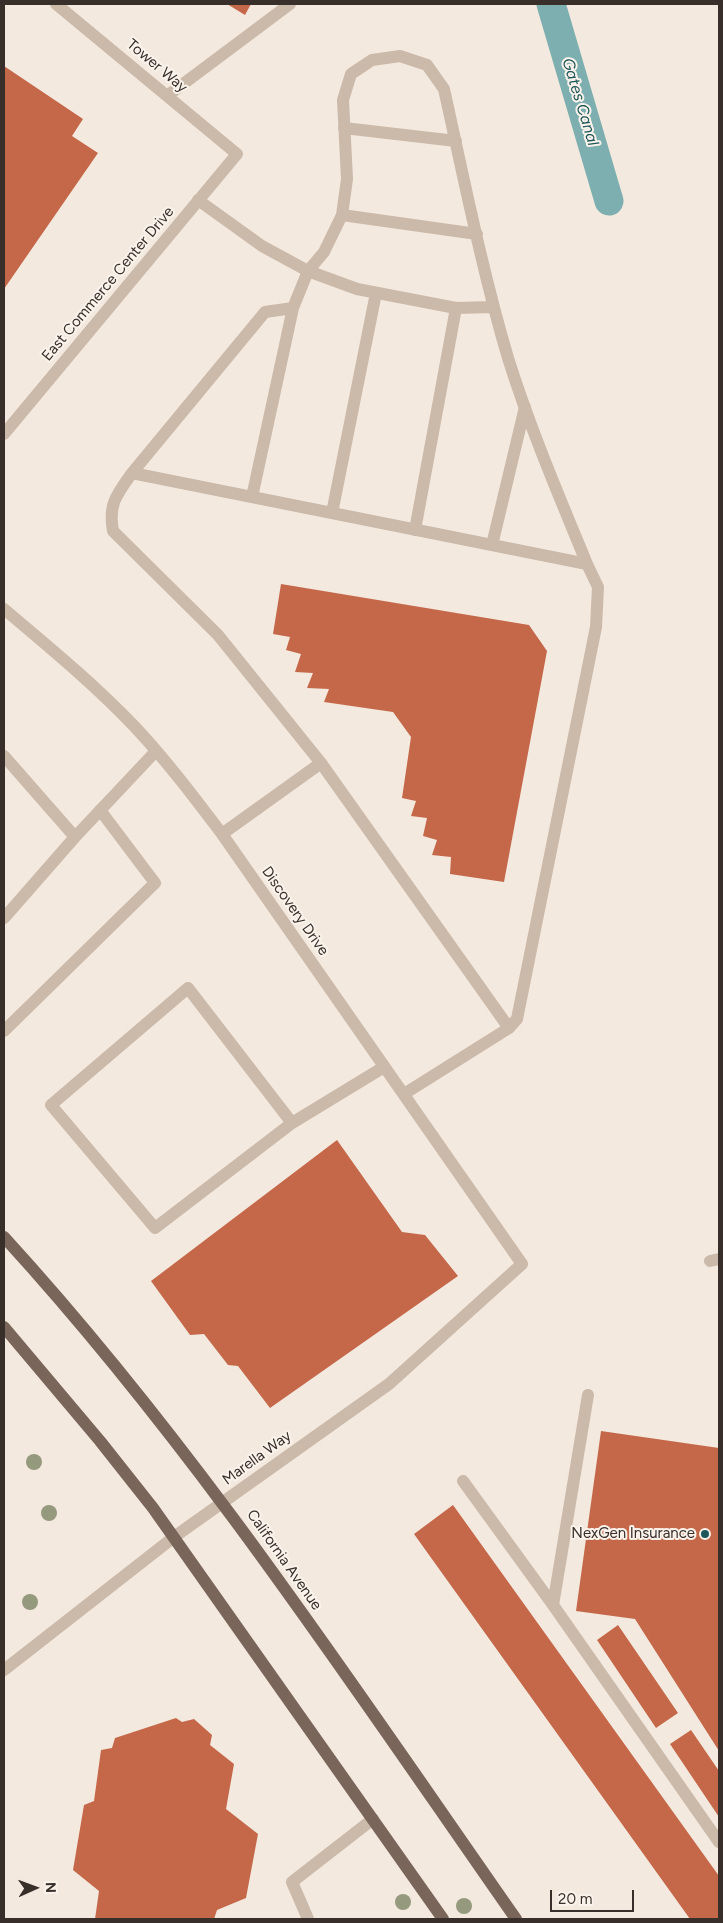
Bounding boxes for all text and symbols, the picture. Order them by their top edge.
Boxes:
street label: Tower Way [123,35,191,97]
water label: Gates Canal [558,56,602,148]
street label: East Commerce Center Drive [38,203,178,365]
street label: Discovery Drive [258,863,332,959]
street label: Marella Way [219,1427,295,1489]
street label: California Avenue [243,1506,325,1614]
place label: NexGen Insurance [571,1525,695,1543]
marker: NexGen Insurance [699,1528,711,1540]
north arrow [10,1863,60,1913]
scale bar [553,1880,637,1912]
text: N [42,1882,59,1893]
text: 20 m [558,1890,592,1908]

